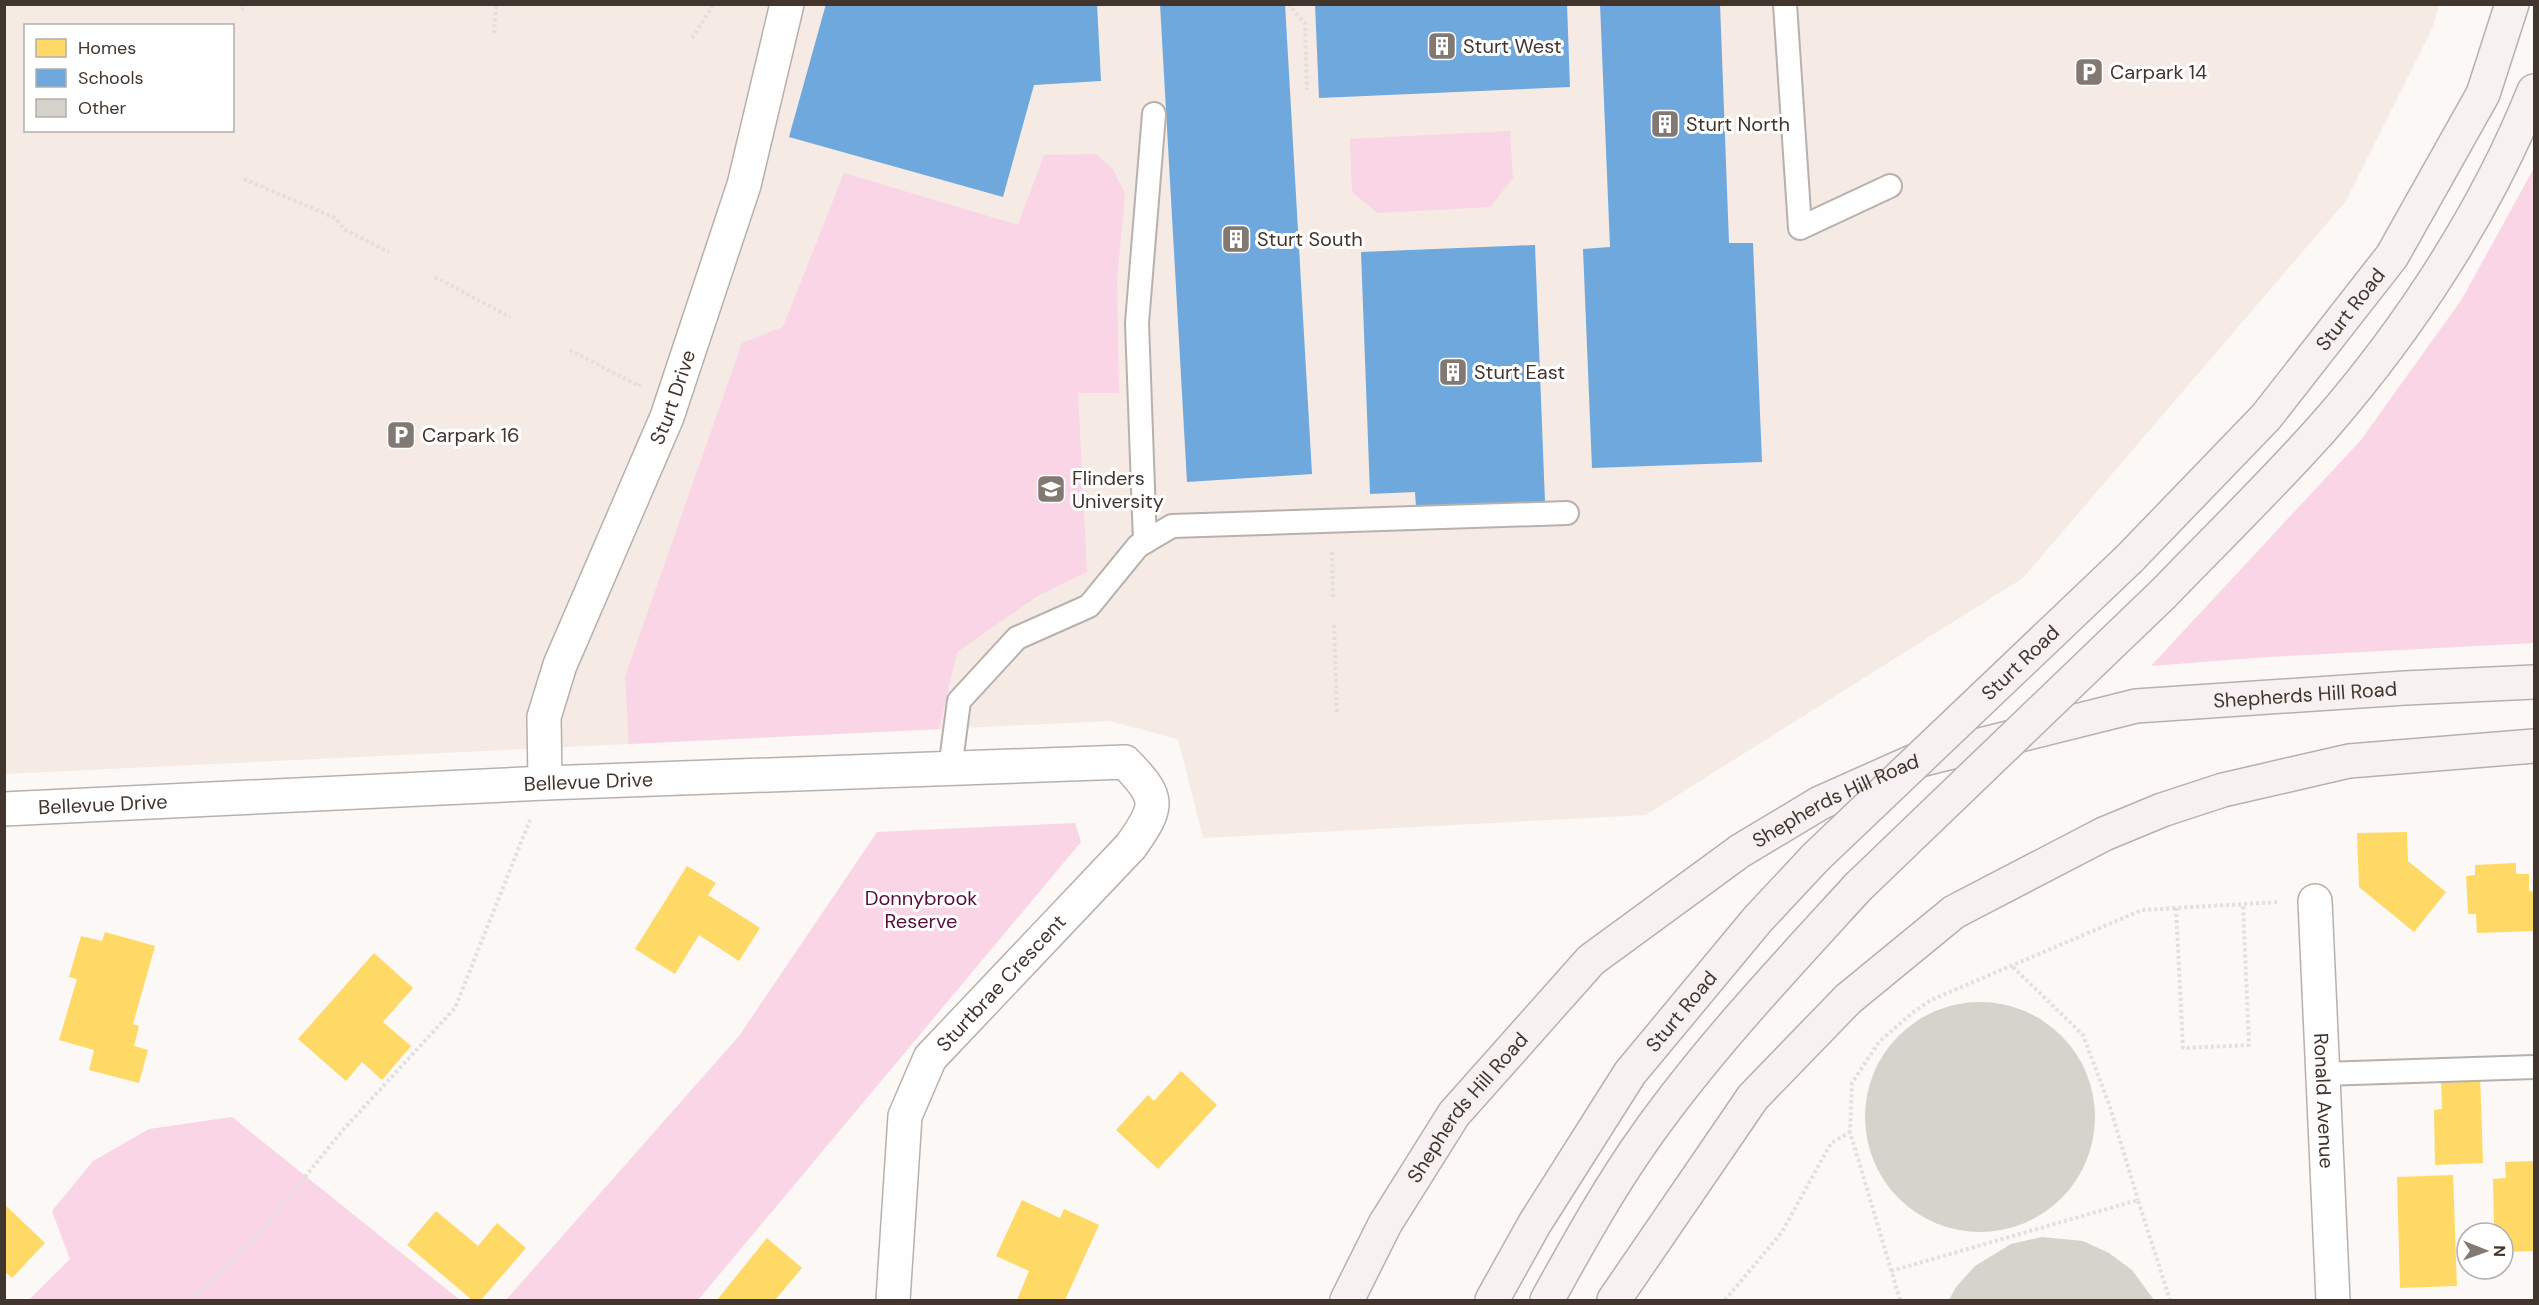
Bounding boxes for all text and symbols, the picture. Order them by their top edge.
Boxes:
legend [24,24,234,132]
building icon: Sturt West [1426,30,1458,62]
place label: Sturt West [1463,33,1562,59]
text: Homes [78,36,136,60]
parking icon: Carpark 14 [2073,56,2105,88]
place label: Carpark 14 [2110,59,2207,85]
text: Schools [78,66,143,90]
text: Other [78,96,127,120]
building icon: Sturt North [1649,108,1681,140]
place label: Sturt North [1686,111,1790,137]
building icon: Sturt South [1220,223,1252,255]
place label: Sturt South [1257,226,1363,252]
street label: Sturt Road [2310,263,2391,356]
street label: Sturt Drive [644,347,701,449]
building icon: Sturt East [1437,356,1469,388]
place label: Sturt East [1474,359,1565,385]
parking icon: Carpark 16 [385,419,417,451]
place label: Carpark 16 [422,422,520,448]
place label: Flinders University [1072,465,1164,514]
school or university icon: Flinders University [1035,473,1067,505]
street label: Sturt Road [1976,619,2065,706]
street label: Shepherds Hill Road [2212,676,2398,714]
street label: Shepherds Hill Road [1747,748,1921,854]
street label: Bellevue Drive [523,766,654,797]
street label: Bellevue Drive [38,788,168,820]
park label: Donnybrook Reserve [865,885,977,934]
street label: Sturtbrae Crescent [931,909,1071,1057]
street label: Sturt Road [1640,965,1723,1057]
street label: Shepherds Hill Road [1401,1027,1534,1188]
street label: Ronald Avenue [2308,1032,2340,1169]
north arrow [2455,1221,2515,1281]
text: N [2489,1245,2510,1257]

